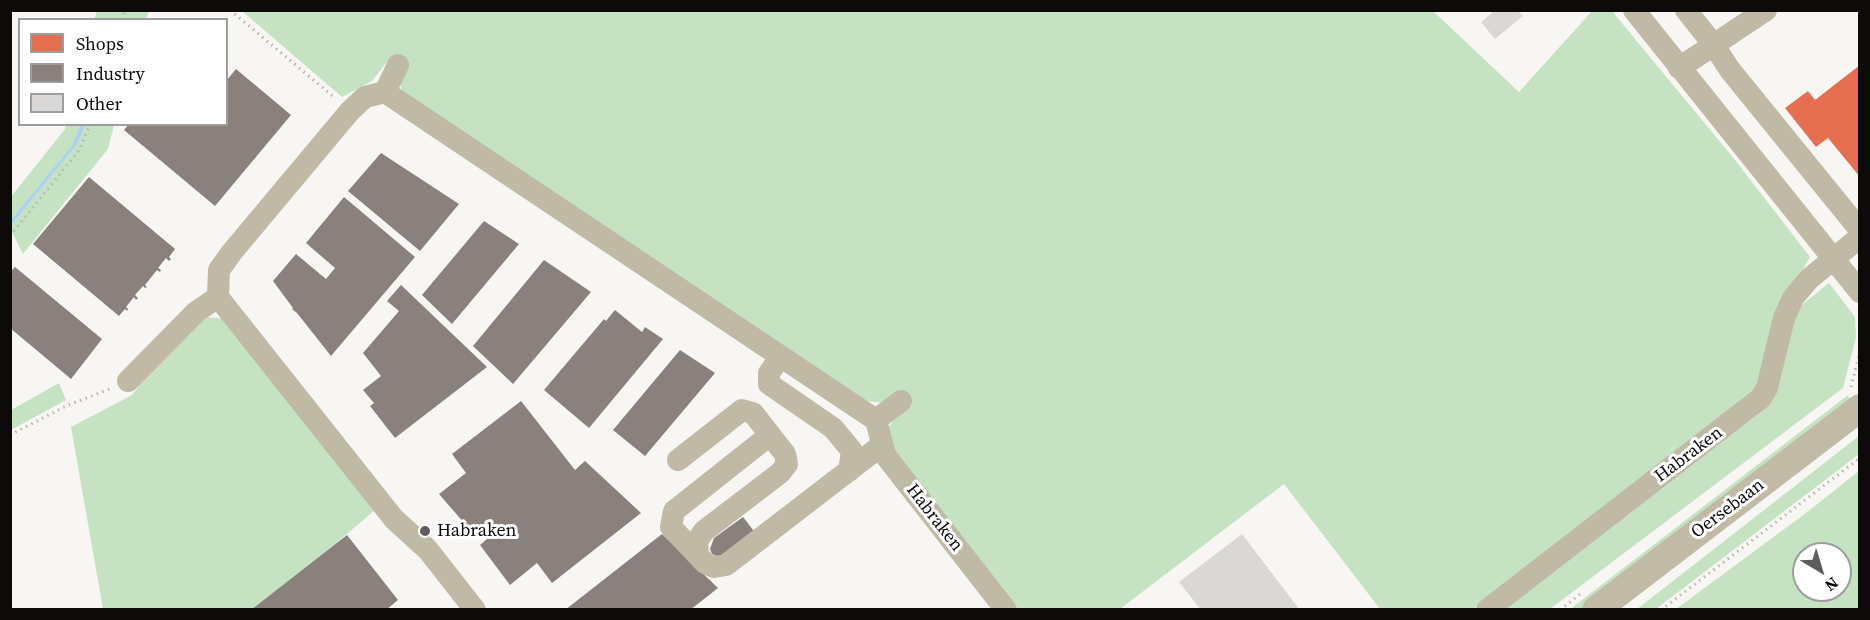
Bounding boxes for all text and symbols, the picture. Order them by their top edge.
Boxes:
legend [18,18,228,126]
text: Shops [76,31,124,56]
text: Industry [76,61,145,86]
text: Other [76,91,122,116]
street label: Habraken [1651,422,1727,488]
street label: Oersebaan [1687,475,1769,543]
street label: Habraken [901,480,967,556]
place label: Habraken [437,520,517,542]
marker: Habraken [418,524,432,538]
north arrow [1792,542,1852,602]
text: N [1820,572,1843,597]

